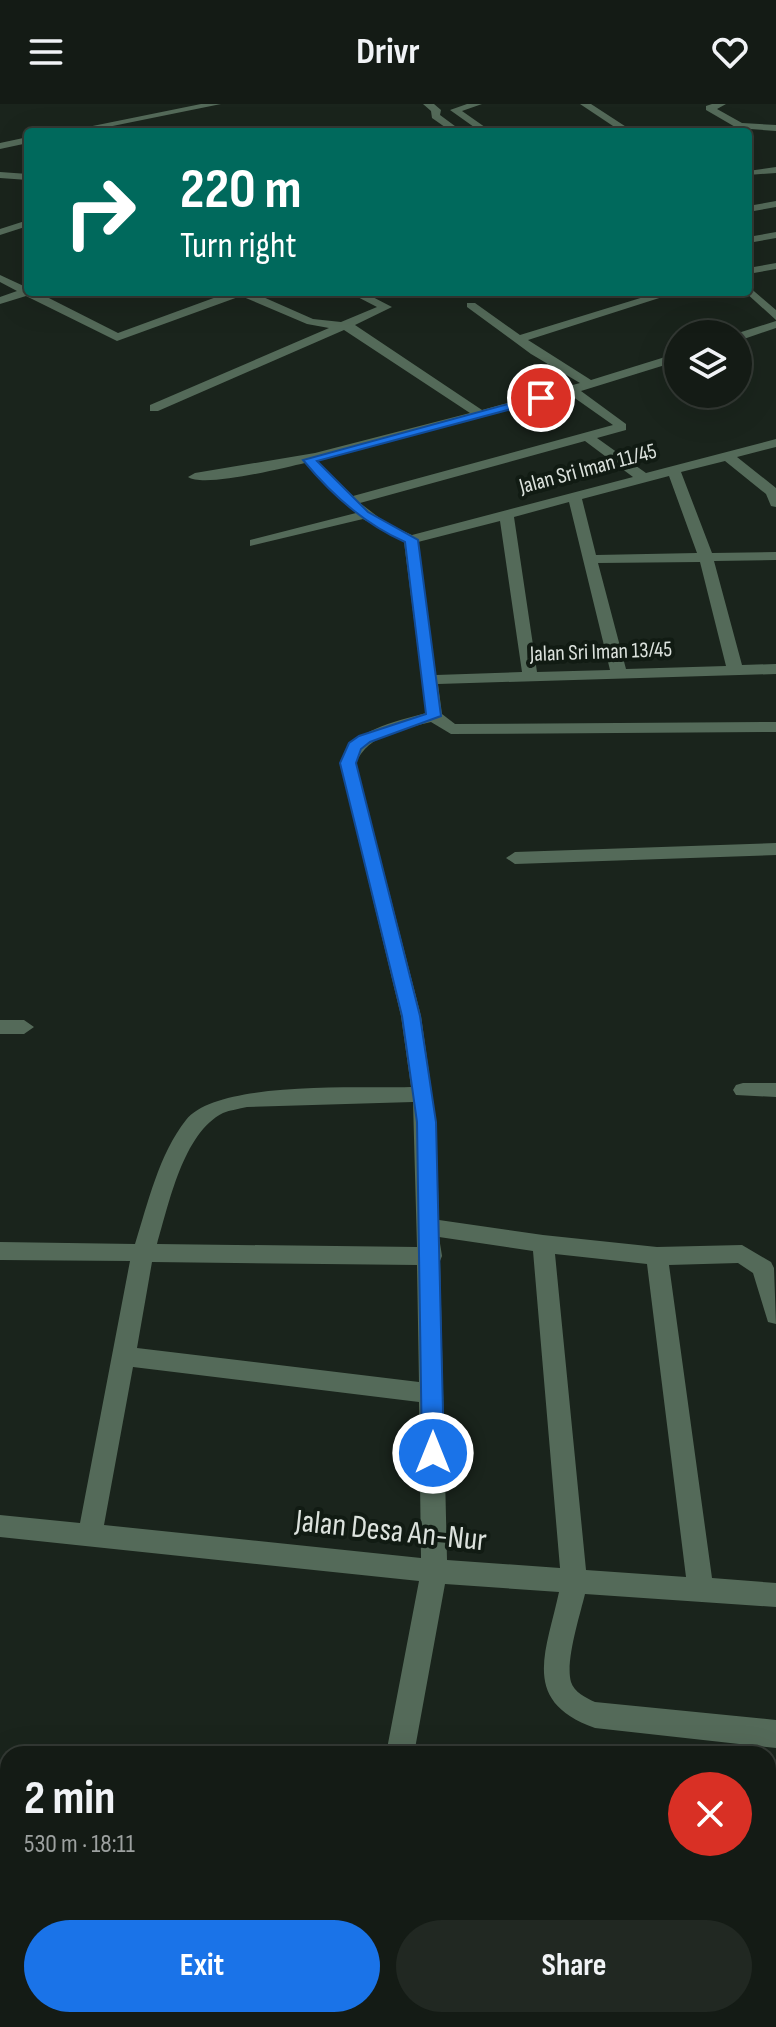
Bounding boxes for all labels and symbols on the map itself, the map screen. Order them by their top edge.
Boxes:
pin [507,364,575,432]
street label: Jalan Sri Iman 11/45 [515,438,660,501]
street label: Jalan Sri Iman 13/45 [528,636,673,668]
position arrow [391,1411,475,1495]
street label: Jalan Desa An-Nur [293,1501,488,1560]

